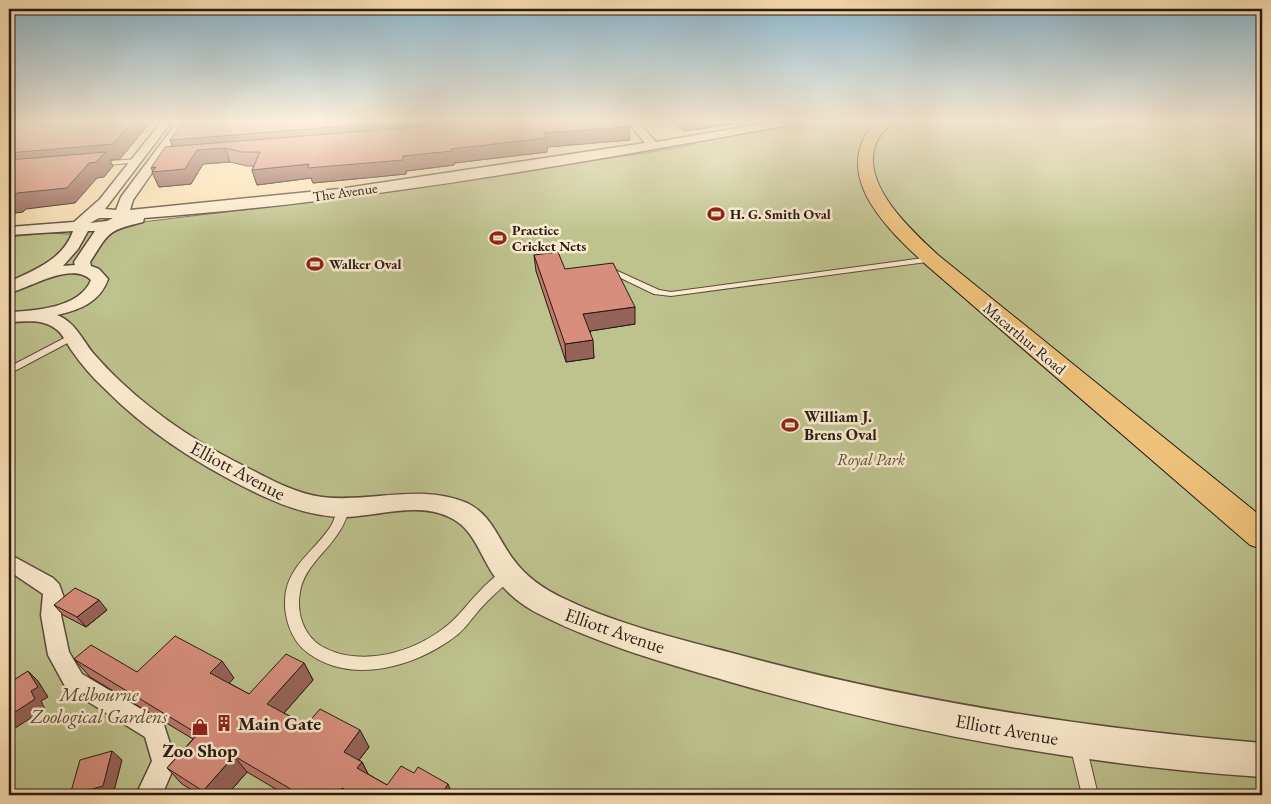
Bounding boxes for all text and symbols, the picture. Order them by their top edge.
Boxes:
street label: The Avenue [312,178,379,205]
sports icon: H. G. Smith Oval [706,204,726,224]
place label: H. G. Smith Oval [730,205,831,223]
place label: Practice Cricket Nets [512,221,586,255]
sports icon: Practice Cricket Nets [488,228,508,248]
sports icon: Walker Oval [305,254,325,274]
place label: Walker Oval [329,255,401,273]
street label: Macarthur Road [979,297,1071,380]
place label: William J. Brens Oval [804,406,877,445]
sports icon: William J. Brens Oval [780,415,800,435]
street label: Elliott Avenue [186,435,290,506]
park label: Royal Park [837,449,906,470]
street label: Elliott Avenue [562,602,668,659]
park label: Melbourne Zoological Gardens [30,682,168,729]
street label: Elliott Avenue [953,708,1060,751]
place label: Main Gate [238,711,321,736]
building icon: Main Gate [214,713,234,733]
shop icon: Zoo Shop [190,717,210,737]
place label: Zoo Shop [163,738,238,763]

